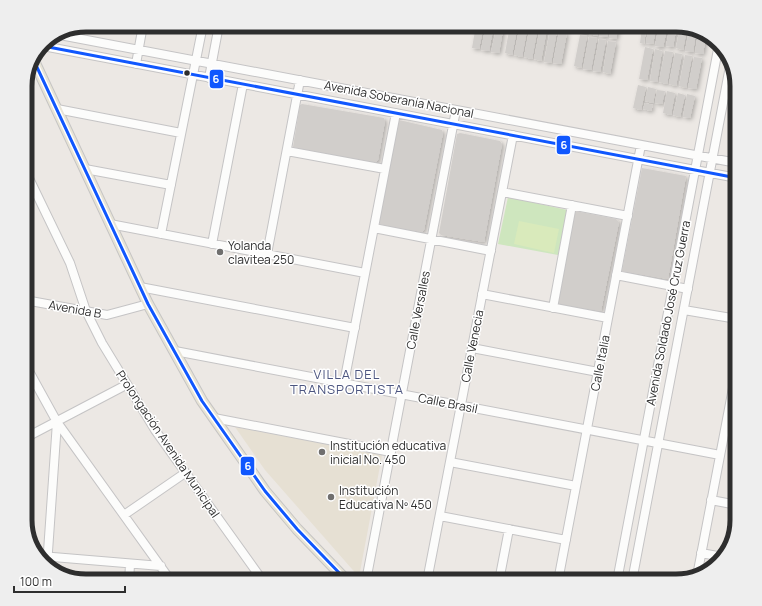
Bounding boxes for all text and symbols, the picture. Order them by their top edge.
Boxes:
unlabelled marker [182,68,192,78]
line badge: 6 [209,69,224,89]
text: 6 [213,71,220,86]
street label: Avenida Soberanía Nacional [323,76,475,122]
line badge: 6 [556,135,571,155]
text: 6 [561,137,568,152]
street label: Avenida Soldado José Cruz Guerra [642,219,694,407]
place label: Yolanda clavitea 250 [228,237,294,268]
marker: Yolanda clavitea 250 [215,247,225,257]
street label: Calle Versalles [402,269,434,351]
street label: Avenida B [47,296,103,322]
street label: Calle Venecia [457,308,487,384]
street label: Calle Italia [586,333,614,393]
district label: VILLA DEL TRANSPORTISTA [290,365,404,398]
street label: Prolongación Avenida Municipal [112,367,224,521]
street label: Calle Brasil [417,389,479,417]
place label: Institución educativa inicial No. 450 [330,437,446,468]
marker: Institución educativa inicial No. 450 [317,447,327,457]
line badge: 6 [240,456,255,476]
text: 6 [245,458,252,473]
place label: Institución Educativa Nº 450 [339,482,432,513]
marker: Institución Educativa Nº 450 [326,492,336,502]
scale bar [14,568,125,594]
text: 100 m [20,573,52,590]

